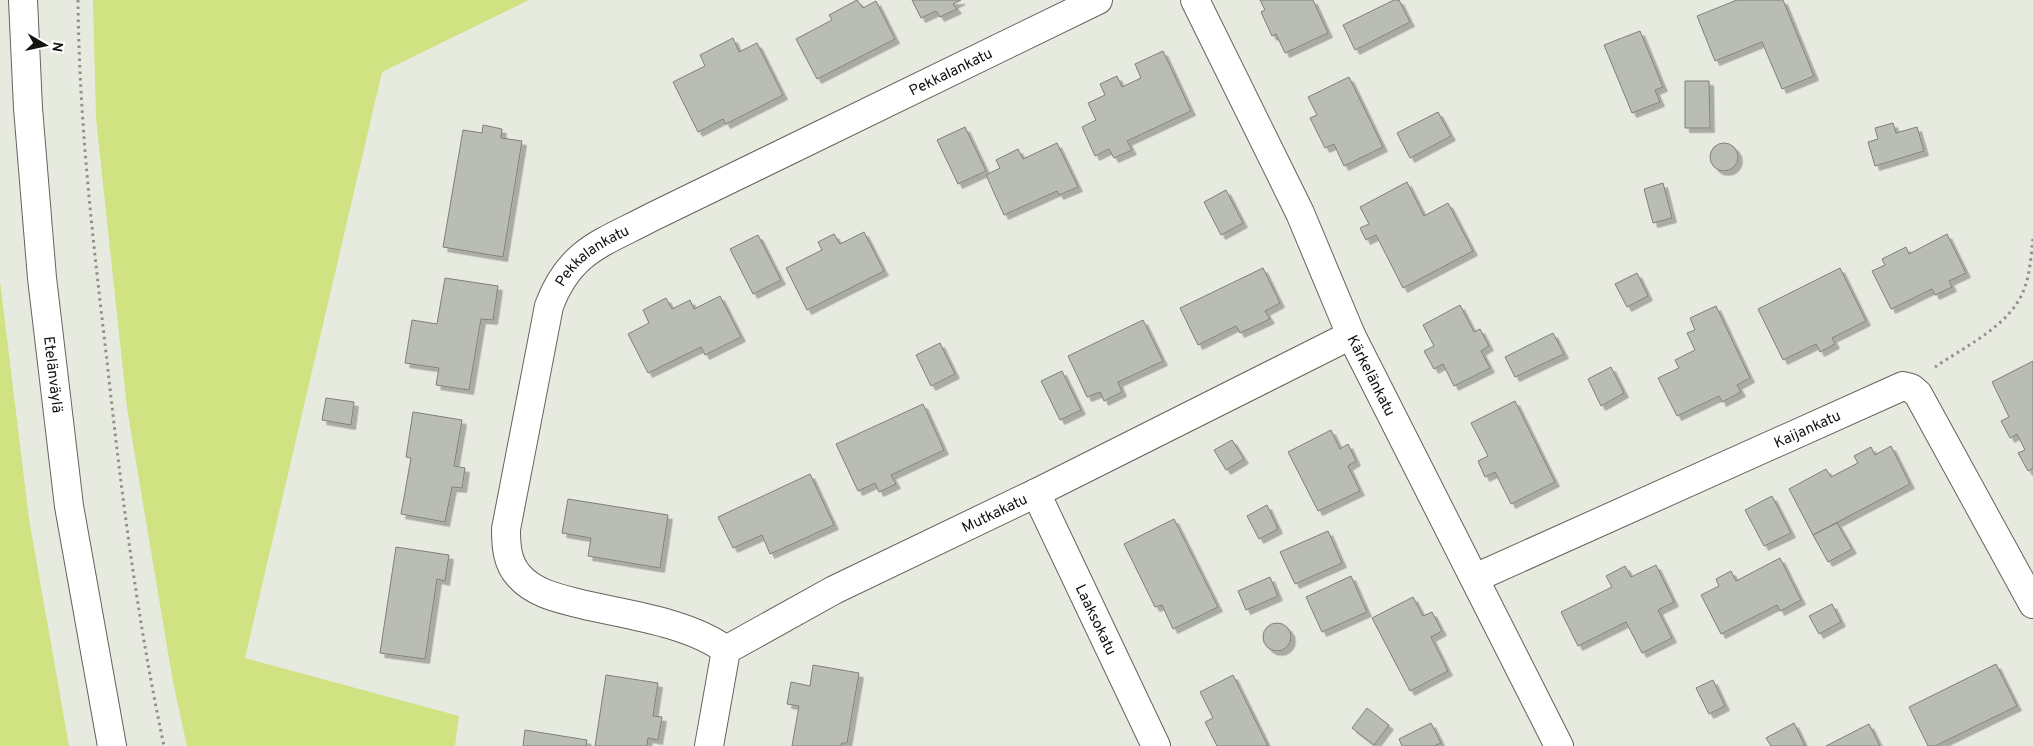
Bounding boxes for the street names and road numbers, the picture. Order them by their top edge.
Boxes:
street label: Pekkalankatu [906,45,996,102]
street label: Pekkalankatu [552,222,633,291]
street label: Kärkelänkatu [1342,332,1399,420]
street label: Etelänväylä [38,335,66,414]
street label: Kaijankatu [1771,407,1844,454]
street label: Mutkakatu [959,491,1031,538]
street label: Laaksokatu [1070,582,1120,659]

